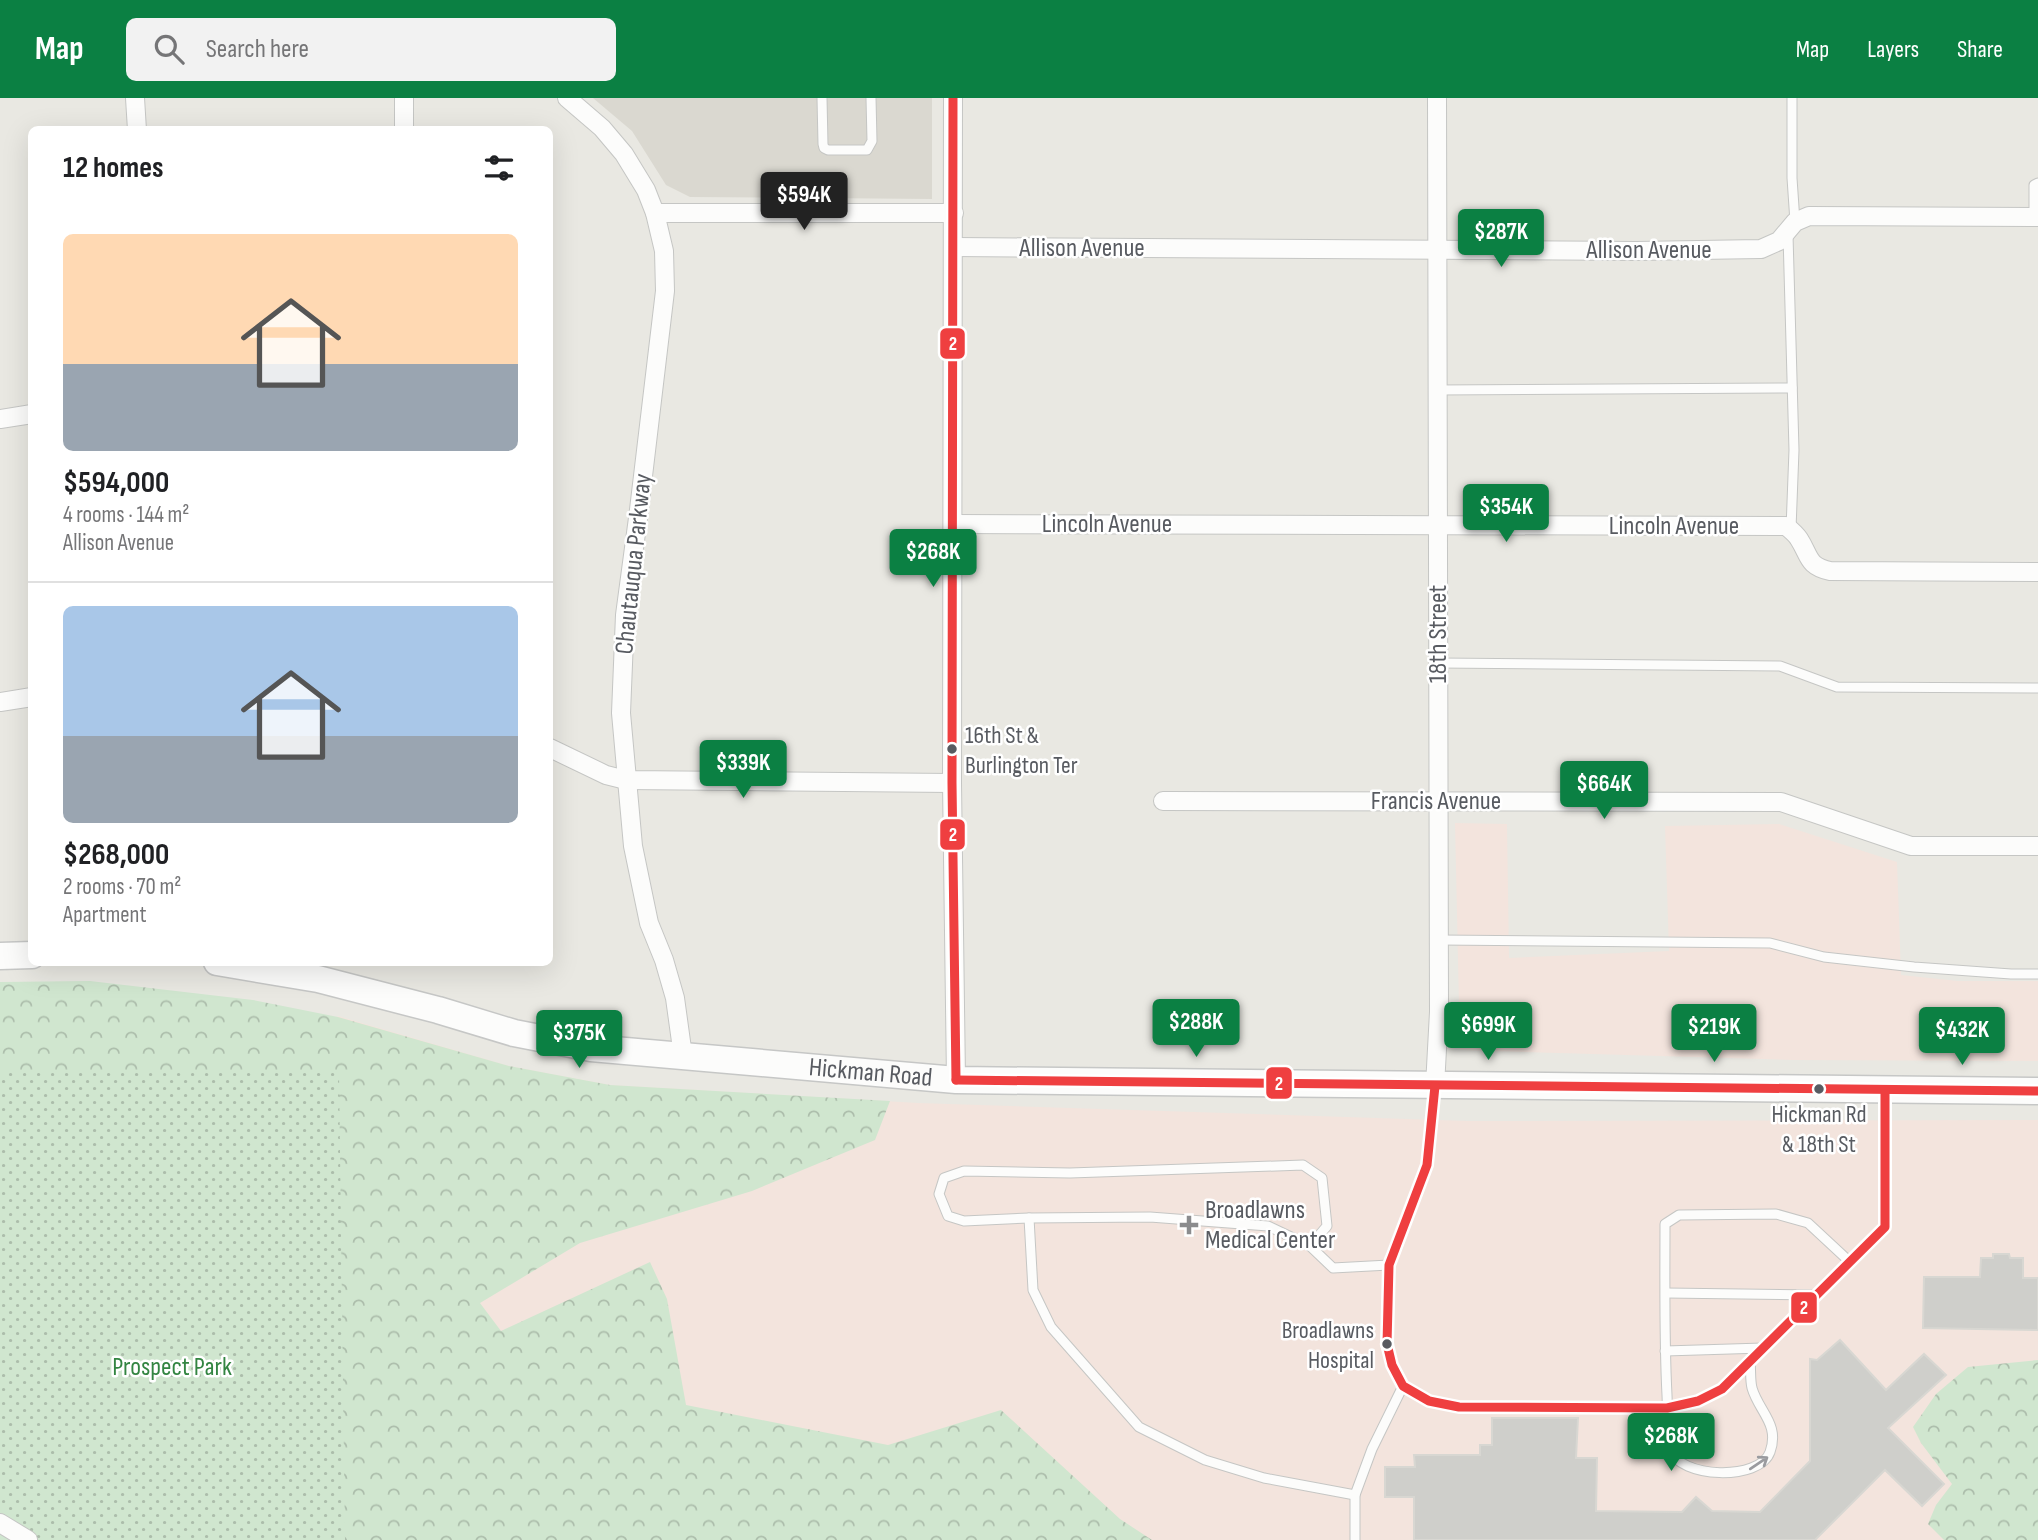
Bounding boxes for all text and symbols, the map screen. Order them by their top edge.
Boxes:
search box [126,18,616,81]
text: Map [35,29,84,69]
icon: search [150,30,188,68]
text: Search here [206,34,309,65]
text: Map [1796,35,1829,64]
text: Layers [1867,35,1919,64]
text: Share [1957,35,2003,64]
icon: filters [480,149,518,187]
text: 12 homes [63,150,164,186]
pin: $594K [755,172,853,232]
text: $594K [777,181,831,209]
pin: $287K [1452,209,1550,269]
text: $287K [1474,218,1528,246]
street label: Allison Avenue [1018,233,1145,264]
street label: Allison Avenue [1585,235,1712,266]
icon: home [228,280,354,406]
line badge: 2 [939,327,966,360]
text: 2 [949,333,957,356]
text: $594,000 [63,465,169,501]
street label: Chautauqua Parkway [609,472,659,656]
pin: $354K [1457,484,1555,544]
text: $354K [1479,493,1533,521]
text: 4 rooms · 144 m² [63,501,189,529]
street label: Lincoln Avenue [1042,509,1172,540]
street label: Lincoln Avenue [1609,511,1739,542]
text: Allison Avenue [63,529,174,557]
pin: $268K [884,530,982,589]
text: $268K [906,538,960,566]
street label: 18th Street [1423,585,1454,683]
icon: home [228,652,354,778]
place label: 16th St & Burlington Ter [965,721,1078,780]
pin: $339K [694,740,792,800]
marker: 16th St & Burlington Ter [945,742,959,756]
text: $339K [716,749,770,777]
pin: $664K [1555,762,1653,821]
text: $664K [1576,770,1632,798]
street label: Francis Avenue [1371,786,1501,817]
line badge: 2 [939,818,966,851]
text: 2 [949,824,957,847]
text: $268,000 [63,837,169,873]
text: 2 rooms · 70 m² [63,873,181,901]
text: Apartment [63,901,147,929]
pin: $288K [1147,1000,1245,1059]
pin: $699K [1439,1002,1537,1062]
pin: $219K [1665,1004,1763,1064]
pin: $432K [1913,1007,2011,1067]
text: $288K [1169,1008,1223,1036]
pin: $375K [530,1010,628,1070]
text: $699K [1460,1011,1516,1039]
text: $219K [1687,1013,1741,1041]
text: $432K [1935,1016,1989,1044]
text: $375K [552,1019,606,1047]
street label: Hickman Road [808,1052,934,1093]
line badge: 2 [1265,1066,1293,1100]
text: 2 [1275,1073,1283,1096]
marker: Hickman Rd & 18th St [1812,1082,1826,1096]
place label: Hickman Rd & 18th St [1772,1100,1866,1159]
place label: Broadlawns Medical Center [1205,1195,1336,1256]
marker: Broadlawns Medical Center [1179,1215,1199,1235]
line badge: 2 [1790,1291,1818,1324]
text: 2 [1800,1297,1808,1320]
place label: Broadlawns Hospital [1282,1316,1374,1375]
marker: Broadlawns Hospital [1380,1337,1394,1351]
park label: Prospect Park [112,1352,232,1383]
pin: $268K [1622,1414,1720,1473]
text: $268K [1644,1422,1698,1450]
one-way arrow [1749,1456,1768,1471]

